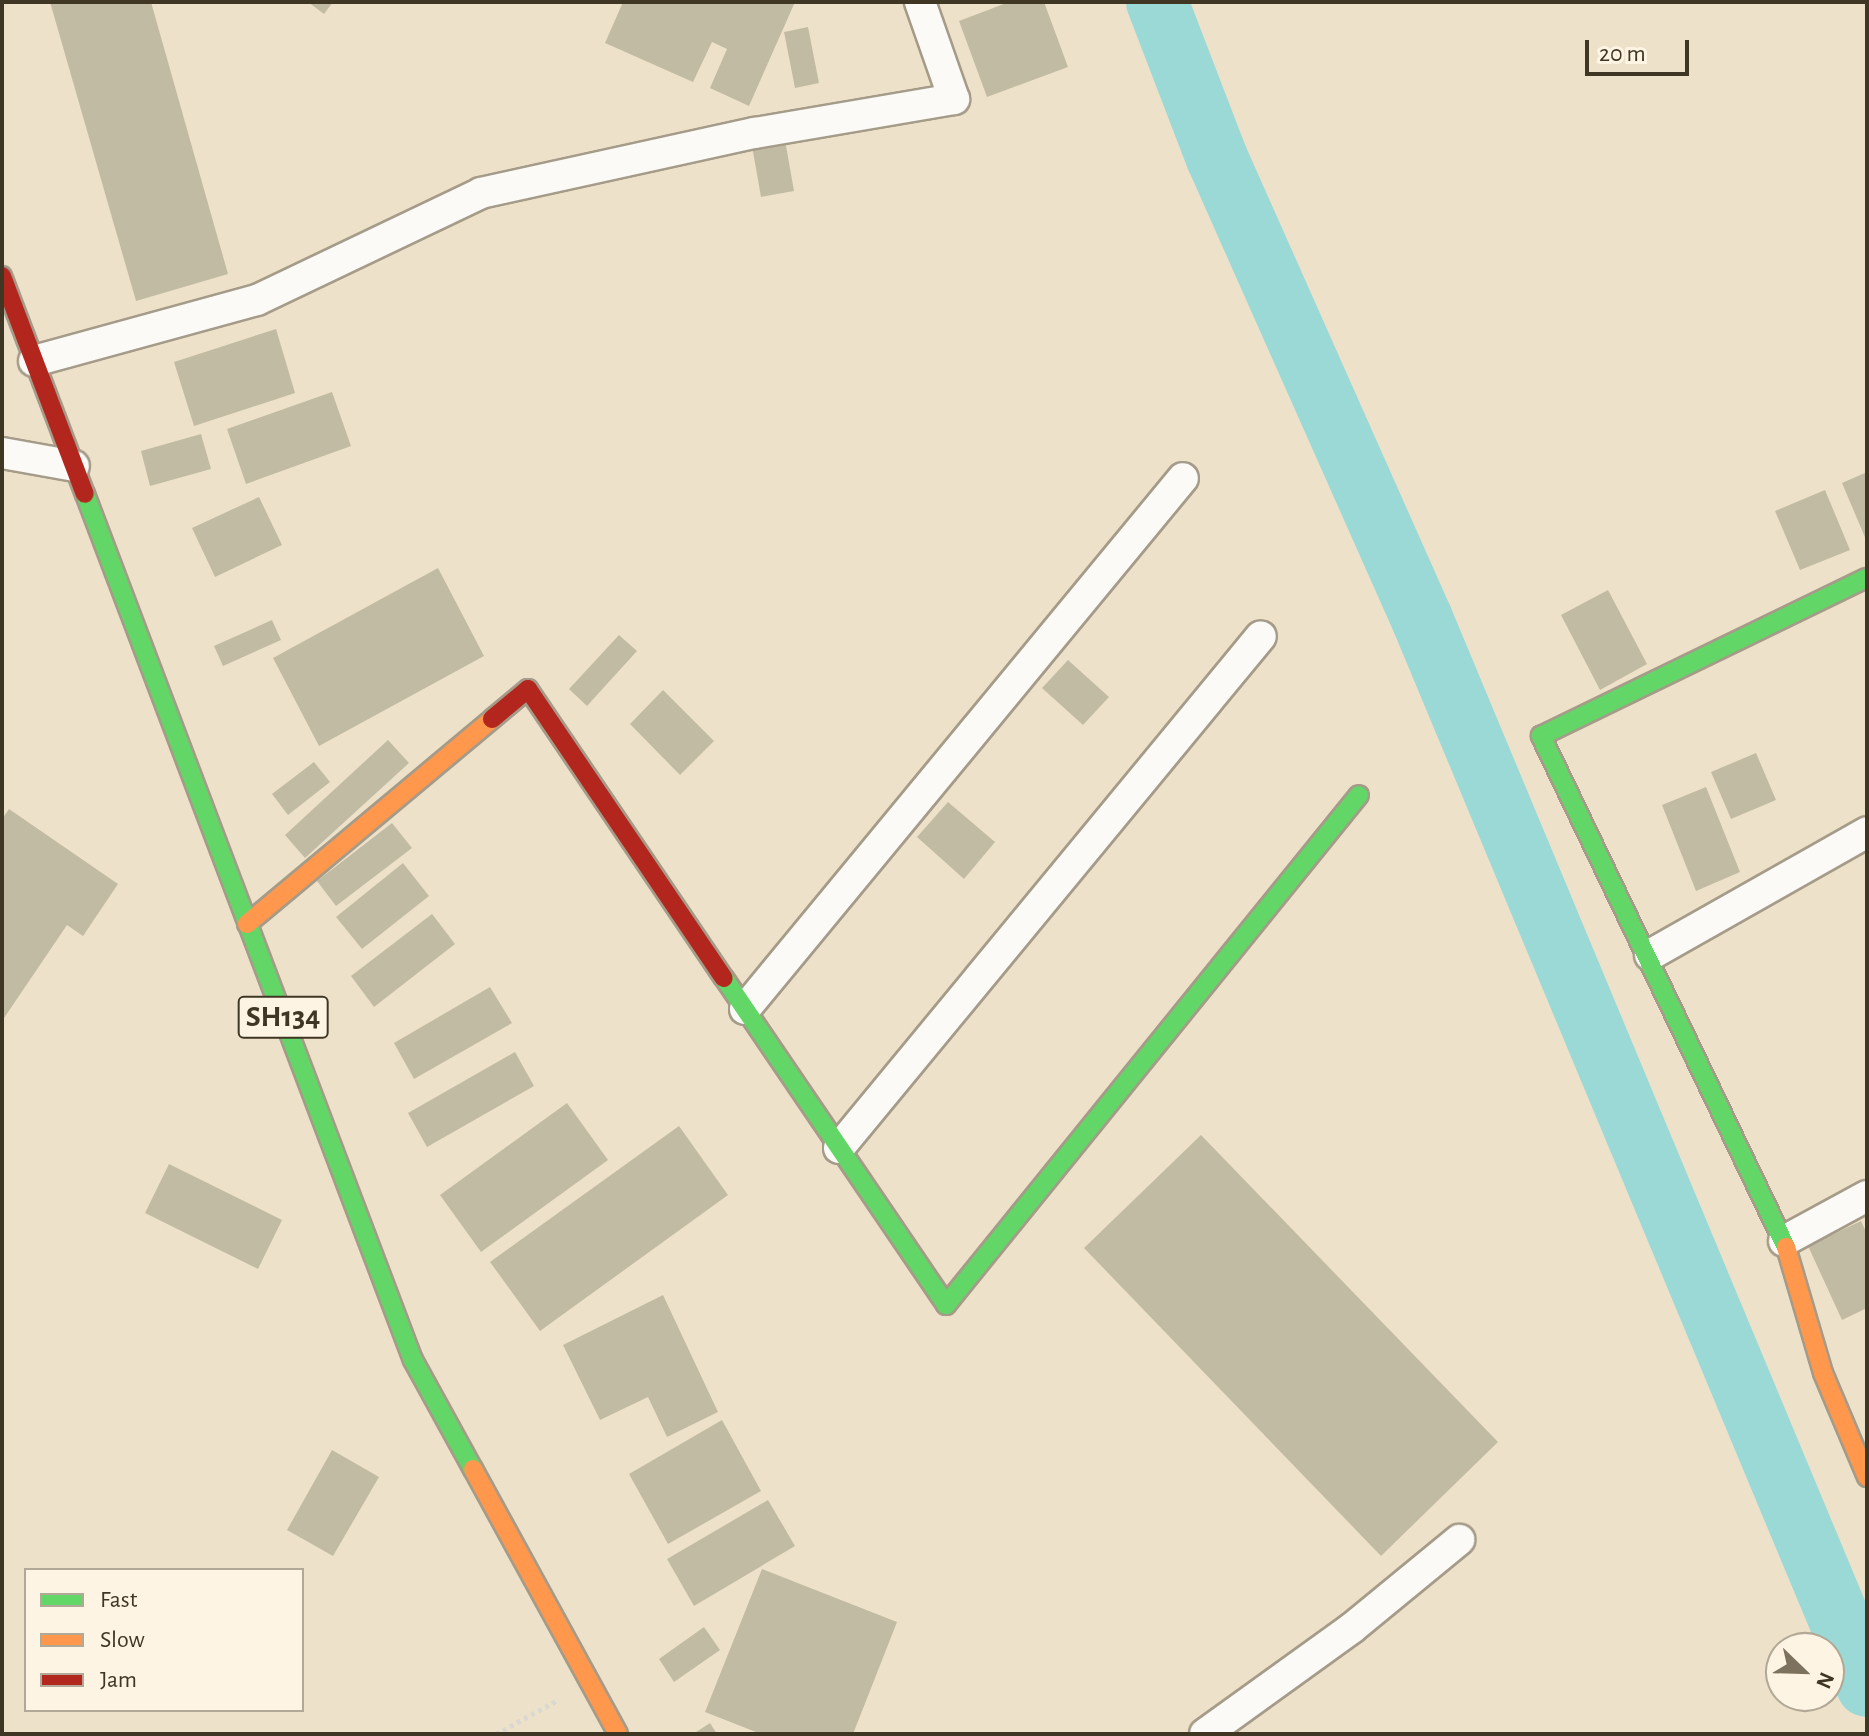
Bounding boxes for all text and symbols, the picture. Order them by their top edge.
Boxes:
scale bar [1589,24,1693,74]
text: 20 m [1599,42,1646,66]
road number: SH134 [237,991,329,1043]
legend [24,1568,304,1712]
text: Fast [100,1588,137,1612]
text: Slow [100,1628,145,1652]
north arrow [1765,1632,1845,1712]
text: Jam [100,1668,137,1692]
text: N [1812,1669,1838,1692]

